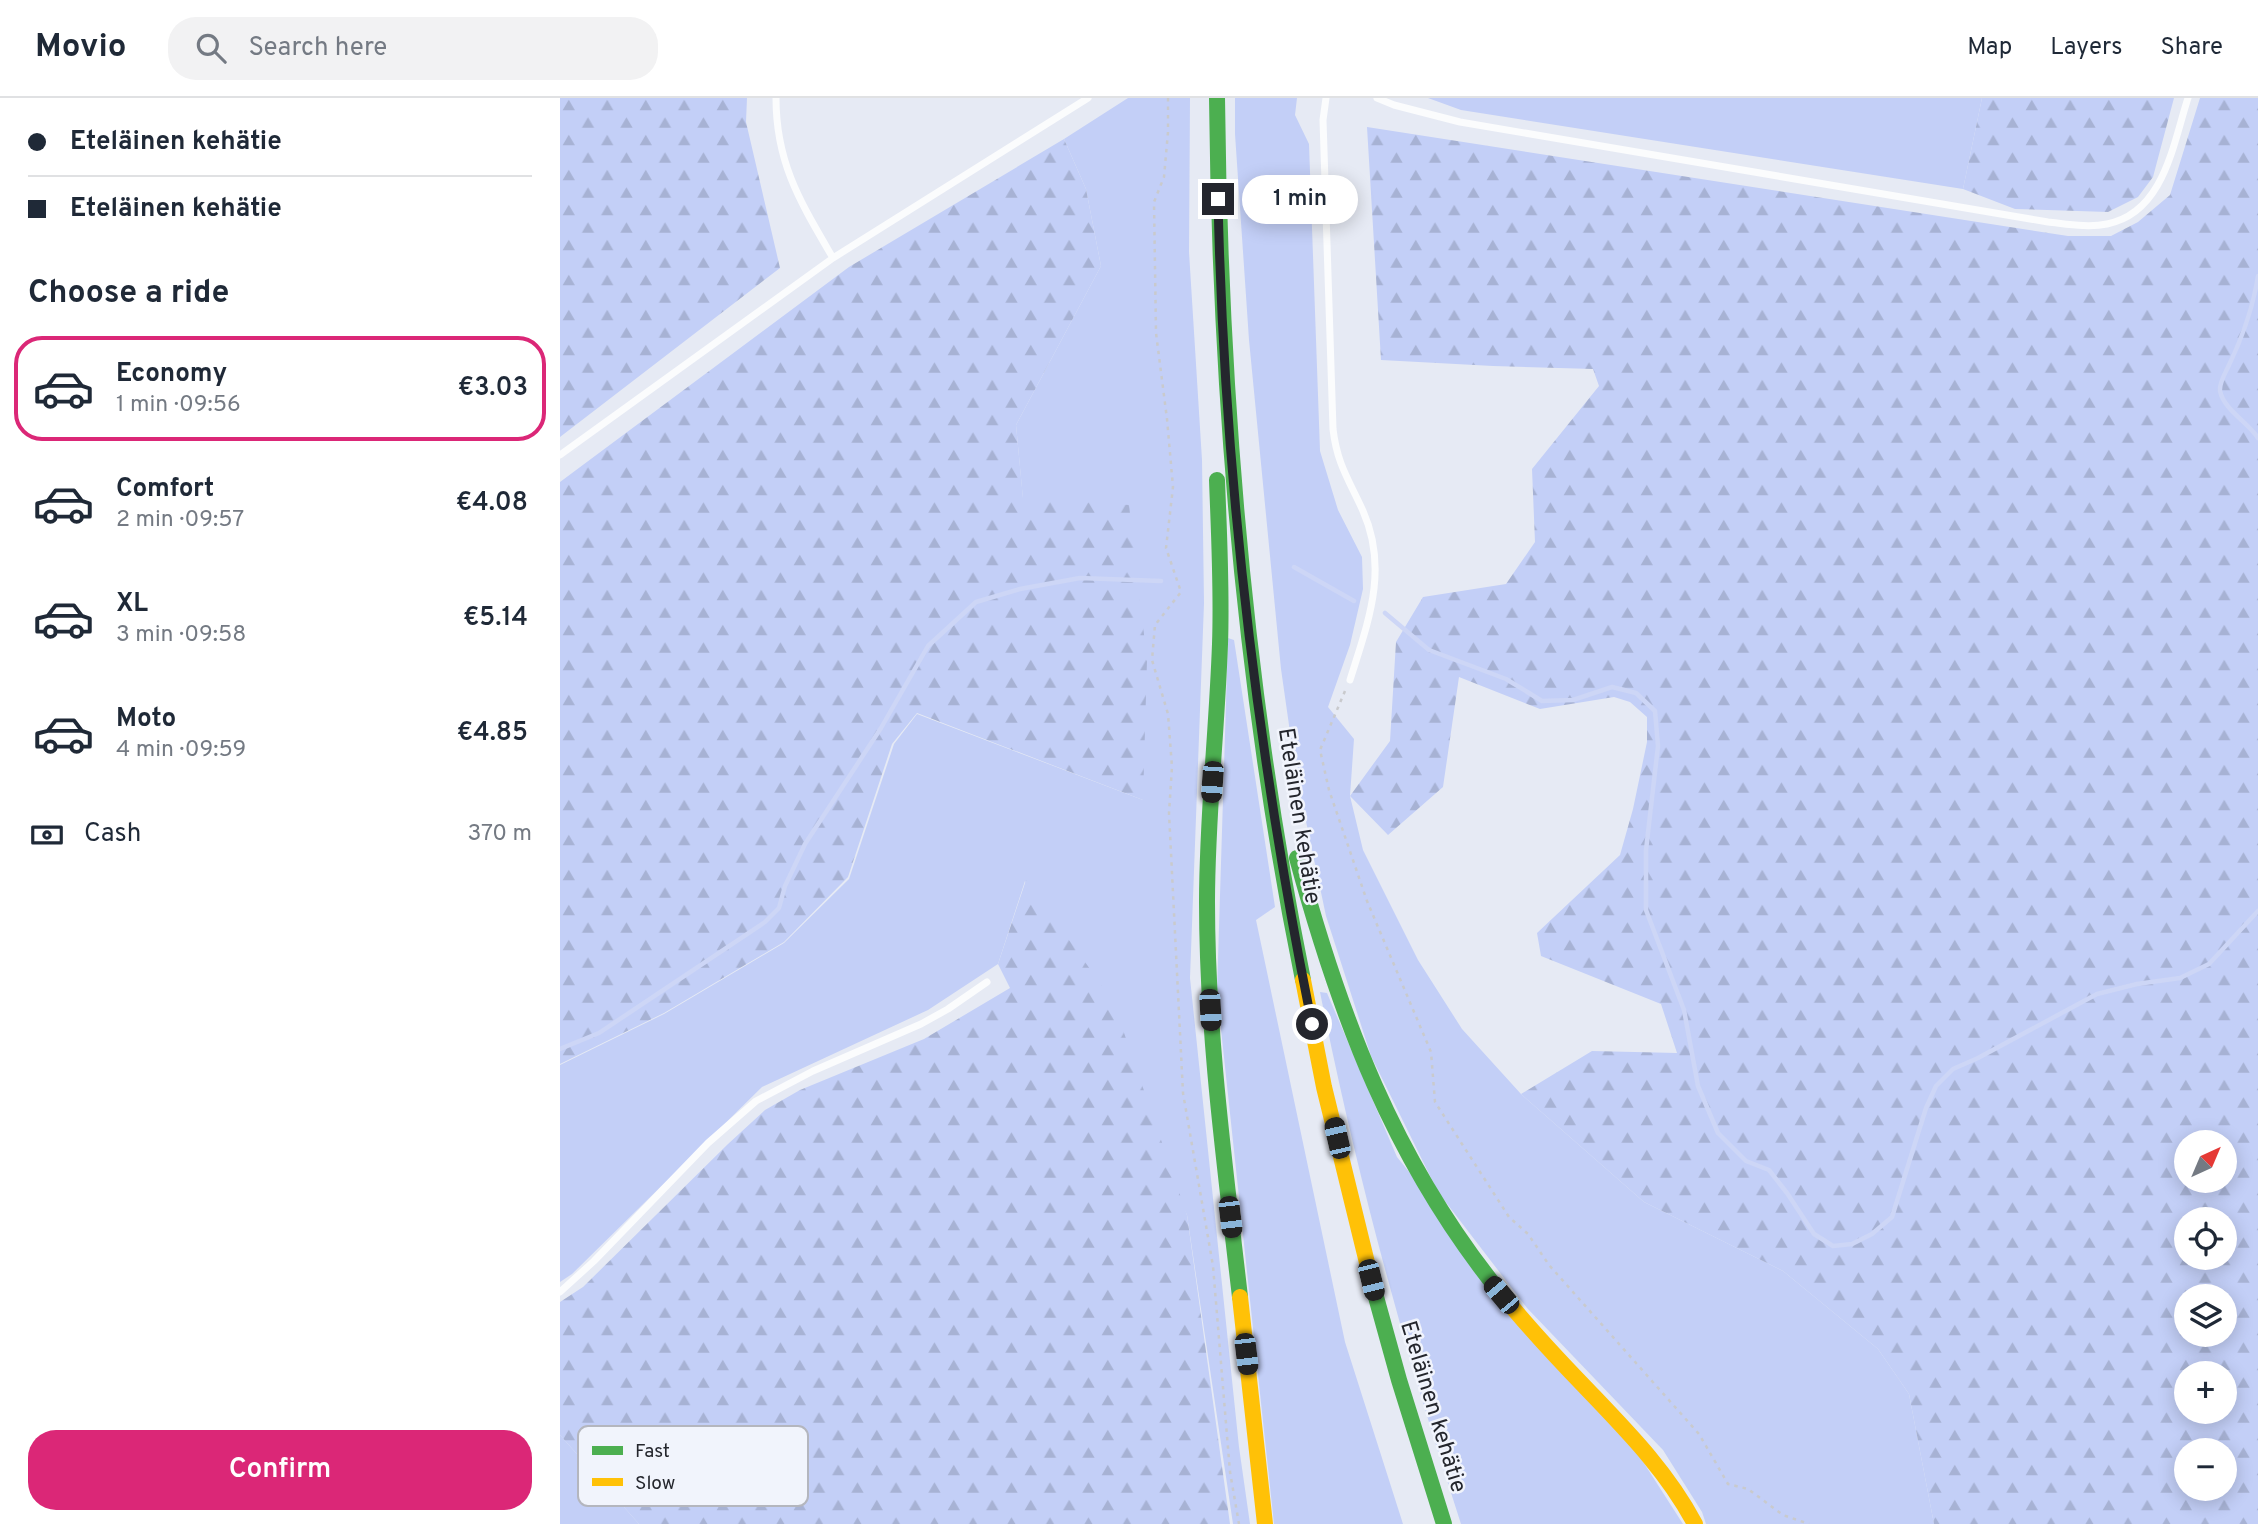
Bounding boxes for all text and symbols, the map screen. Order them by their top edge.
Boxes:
search box [168,17,658,80]
text: Movio [35,27,126,69]
icon: search [192,29,230,67]
text: Search here [248,32,387,65]
text: Map [1967,33,2012,63]
text: Layers [2050,33,2122,63]
text: Share [2160,33,2223,63]
text: Eteläinen kehätie [70,126,282,159]
callout: 1 min [1242,174,1358,224]
route end [1202,183,1234,215]
text: 1 min [1273,185,1327,214]
text: Eteläinen kehätie [70,193,282,226]
text: Choose a ride [28,274,229,314]
icon: car [32,357,95,420]
text: Economy [116,358,227,391]
text: €3.03 [458,372,528,405]
text: 1 min · 09:56 [116,391,241,420]
icon: car [32,472,95,535]
text: Comfort [116,473,214,506]
text: €4.08 [456,487,528,520]
text: 2 min · 09:57 [116,506,244,535]
icon: car [32,587,95,650]
text: XL [116,588,148,621]
text: €5.14 [463,602,528,635]
text: 3 min · 09:58 [116,621,246,650]
icon: car [32,702,95,765]
text: Moto [116,703,176,736]
text: €4.85 [457,717,528,750]
street label: Eteläinen kehätie [1270,726,1326,906]
text: 4 min · 09:59 [116,736,246,765]
car [1201,760,1224,804]
icon: cash [28,816,66,854]
text: Cash [84,818,141,851]
text: 370 m [467,820,532,849]
car [1199,988,1222,1032]
route start [1296,1008,1328,1040]
car [1323,1115,1352,1161]
north arrow [2174,1130,2236,1194]
map controls [2174,1130,2237,1501]
car [1218,1195,1243,1239]
button: locate [2174,1207,2237,1270]
car [1356,1257,1387,1303]
car [1480,1272,1523,1318]
button: layers [2174,1284,2237,1347]
street label: Eteläinen kehätie [1392,1318,1472,1496]
car [1234,1332,1259,1376]
button: + [2174,1361,2237,1424]
legend [578,1426,808,1506]
button: Confirm [28,1430,532,1510]
button: − [2174,1438,2237,1501]
text: Fast [635,1440,670,1464]
text: Slow [635,1472,675,1496]

